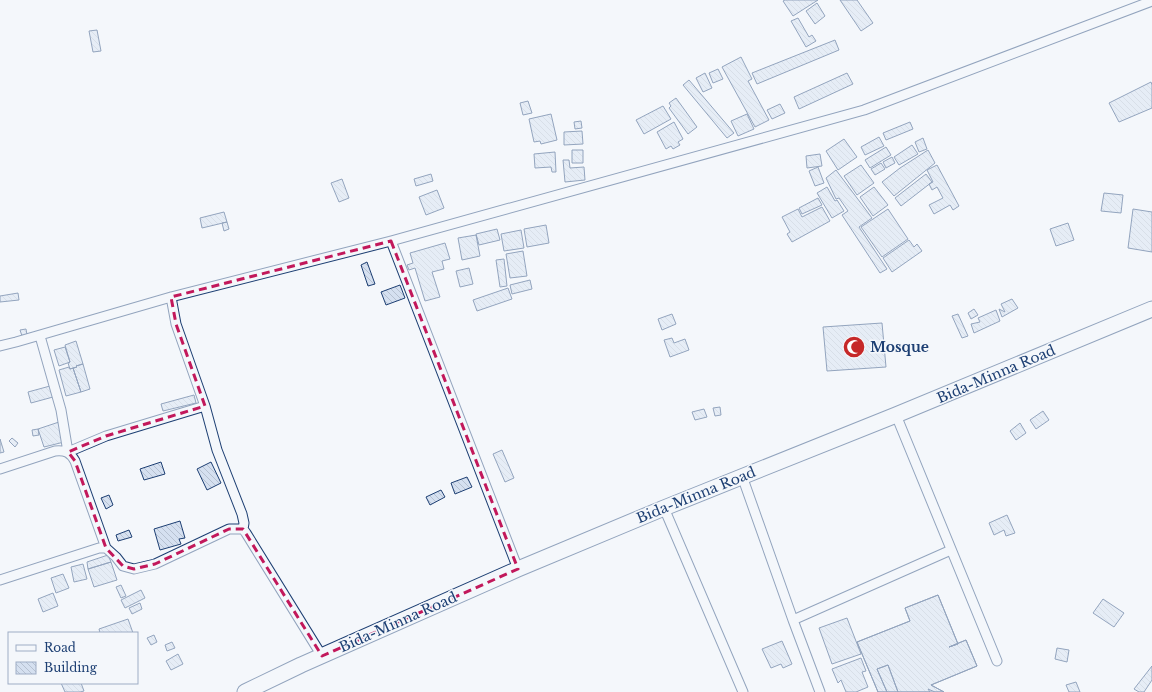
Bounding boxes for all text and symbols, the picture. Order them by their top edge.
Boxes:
mosque icon: Mosque [841,334,867,360]
place label: Mosque [870,338,929,356]
street label: Bida-Minna Road [934,341,1059,407]
street label: Bida-Minna Road [634,463,759,527]
street label: Bida-Minna Road [336,588,460,656]
legend [8,632,138,684]
text: Road [44,640,76,655]
text: Building [44,660,98,675]

